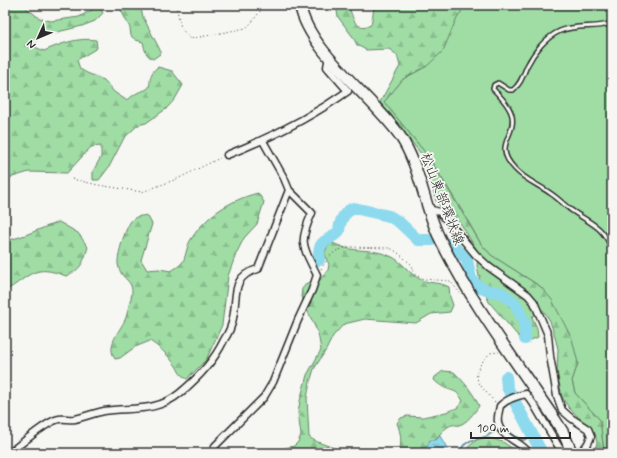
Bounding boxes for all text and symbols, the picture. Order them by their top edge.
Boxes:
north arrow [18,18,58,58]
text: N [24,37,39,52]
street label: 松山東部環状線 [416,150,468,248]
scale bar [471,414,570,440]
text: 100 m [477,421,509,437]

